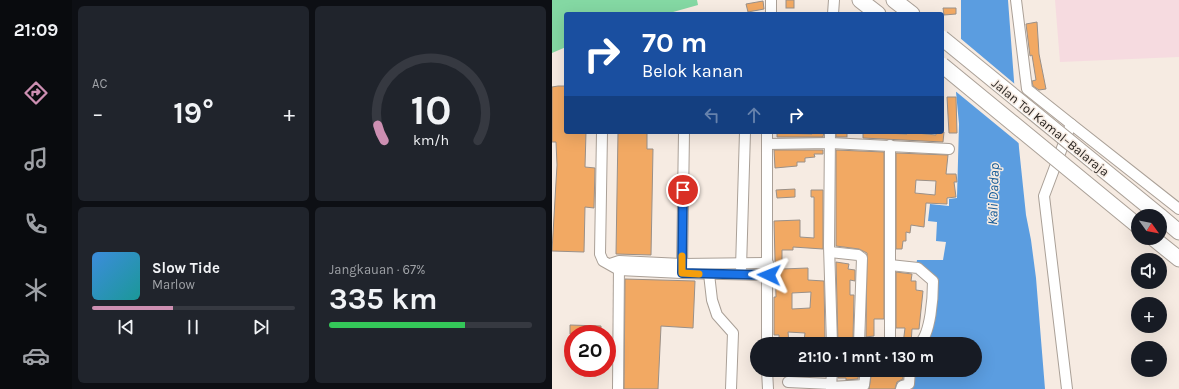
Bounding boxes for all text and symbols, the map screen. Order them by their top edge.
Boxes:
text: 21:09 [14,19,58,41]
text: 70 m [642,26,707,59]
icon: right [576,28,628,80]
text: Belok kanan [642,60,743,82]
street label: Jalan Tol Kamal–Balaraja [989,75,1112,179]
text: AC [92,76,107,91]
icon: directions [22,79,50,107]
text: 10 [410,86,451,134]
text: 19° [173,95,214,131]
text: − [92,101,104,127]
text: + [283,101,295,127]
icon: left [701,104,723,126]
icon: ahead [743,104,765,126]
icon: right [785,104,807,126]
text: km/h [412,132,449,149]
icon: music [22,145,50,173]
water label: Kali Dadap [984,162,1003,226]
pin [666,173,700,207]
icon: arrive [672,179,694,201]
north arrow [1131,209,1167,245]
map controls [1131,209,1167,377]
icon: phone [22,210,50,238]
button: sound [1131,253,1167,289]
position arrow [748,254,790,296]
text: Slow Tide [152,259,220,277]
text: Jangkauan · 67% [329,262,425,277]
icon: climate [22,276,50,304]
text: Marlow [152,277,195,292]
text: 335 km [329,281,438,317]
button: + [1131,297,1167,333]
icon: previous [115,316,137,338]
icon: pause [182,316,204,338]
icon: next [250,316,272,338]
speed limit sign: 20 [564,325,616,377]
button: − [1131,341,1167,377]
icon: car [22,342,50,370]
text: 21:10 · 1 mnt · 130 m [798,348,934,366]

